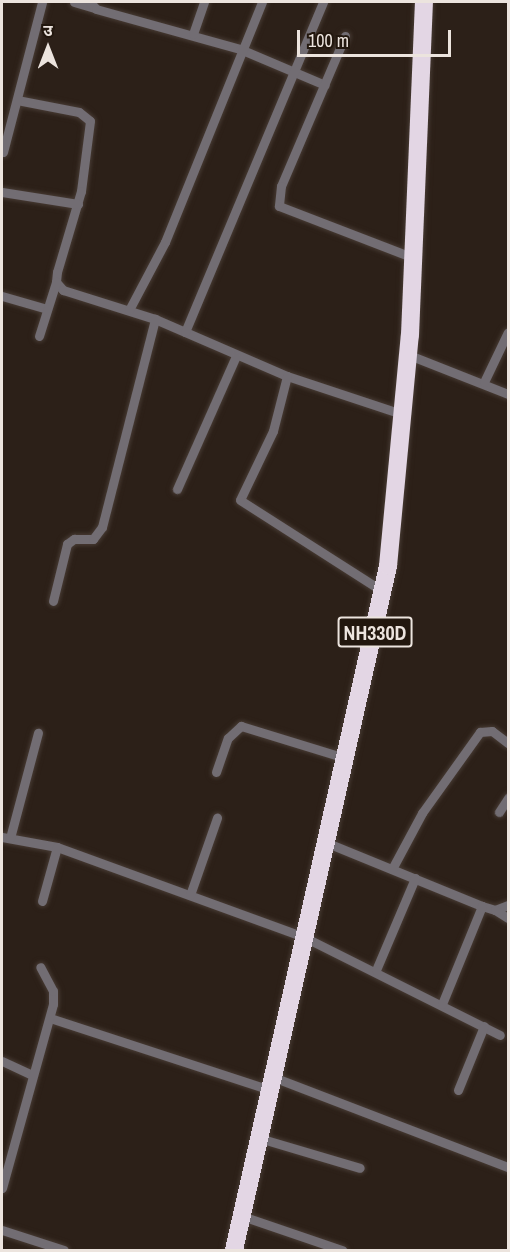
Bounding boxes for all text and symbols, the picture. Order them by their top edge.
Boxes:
north arrow [18,18,78,78]
scale bar [300,18,454,56]
text: उ [43,19,53,41]
text: 100 m [308,28,349,53]
road number: NH330D [338,615,412,649]

